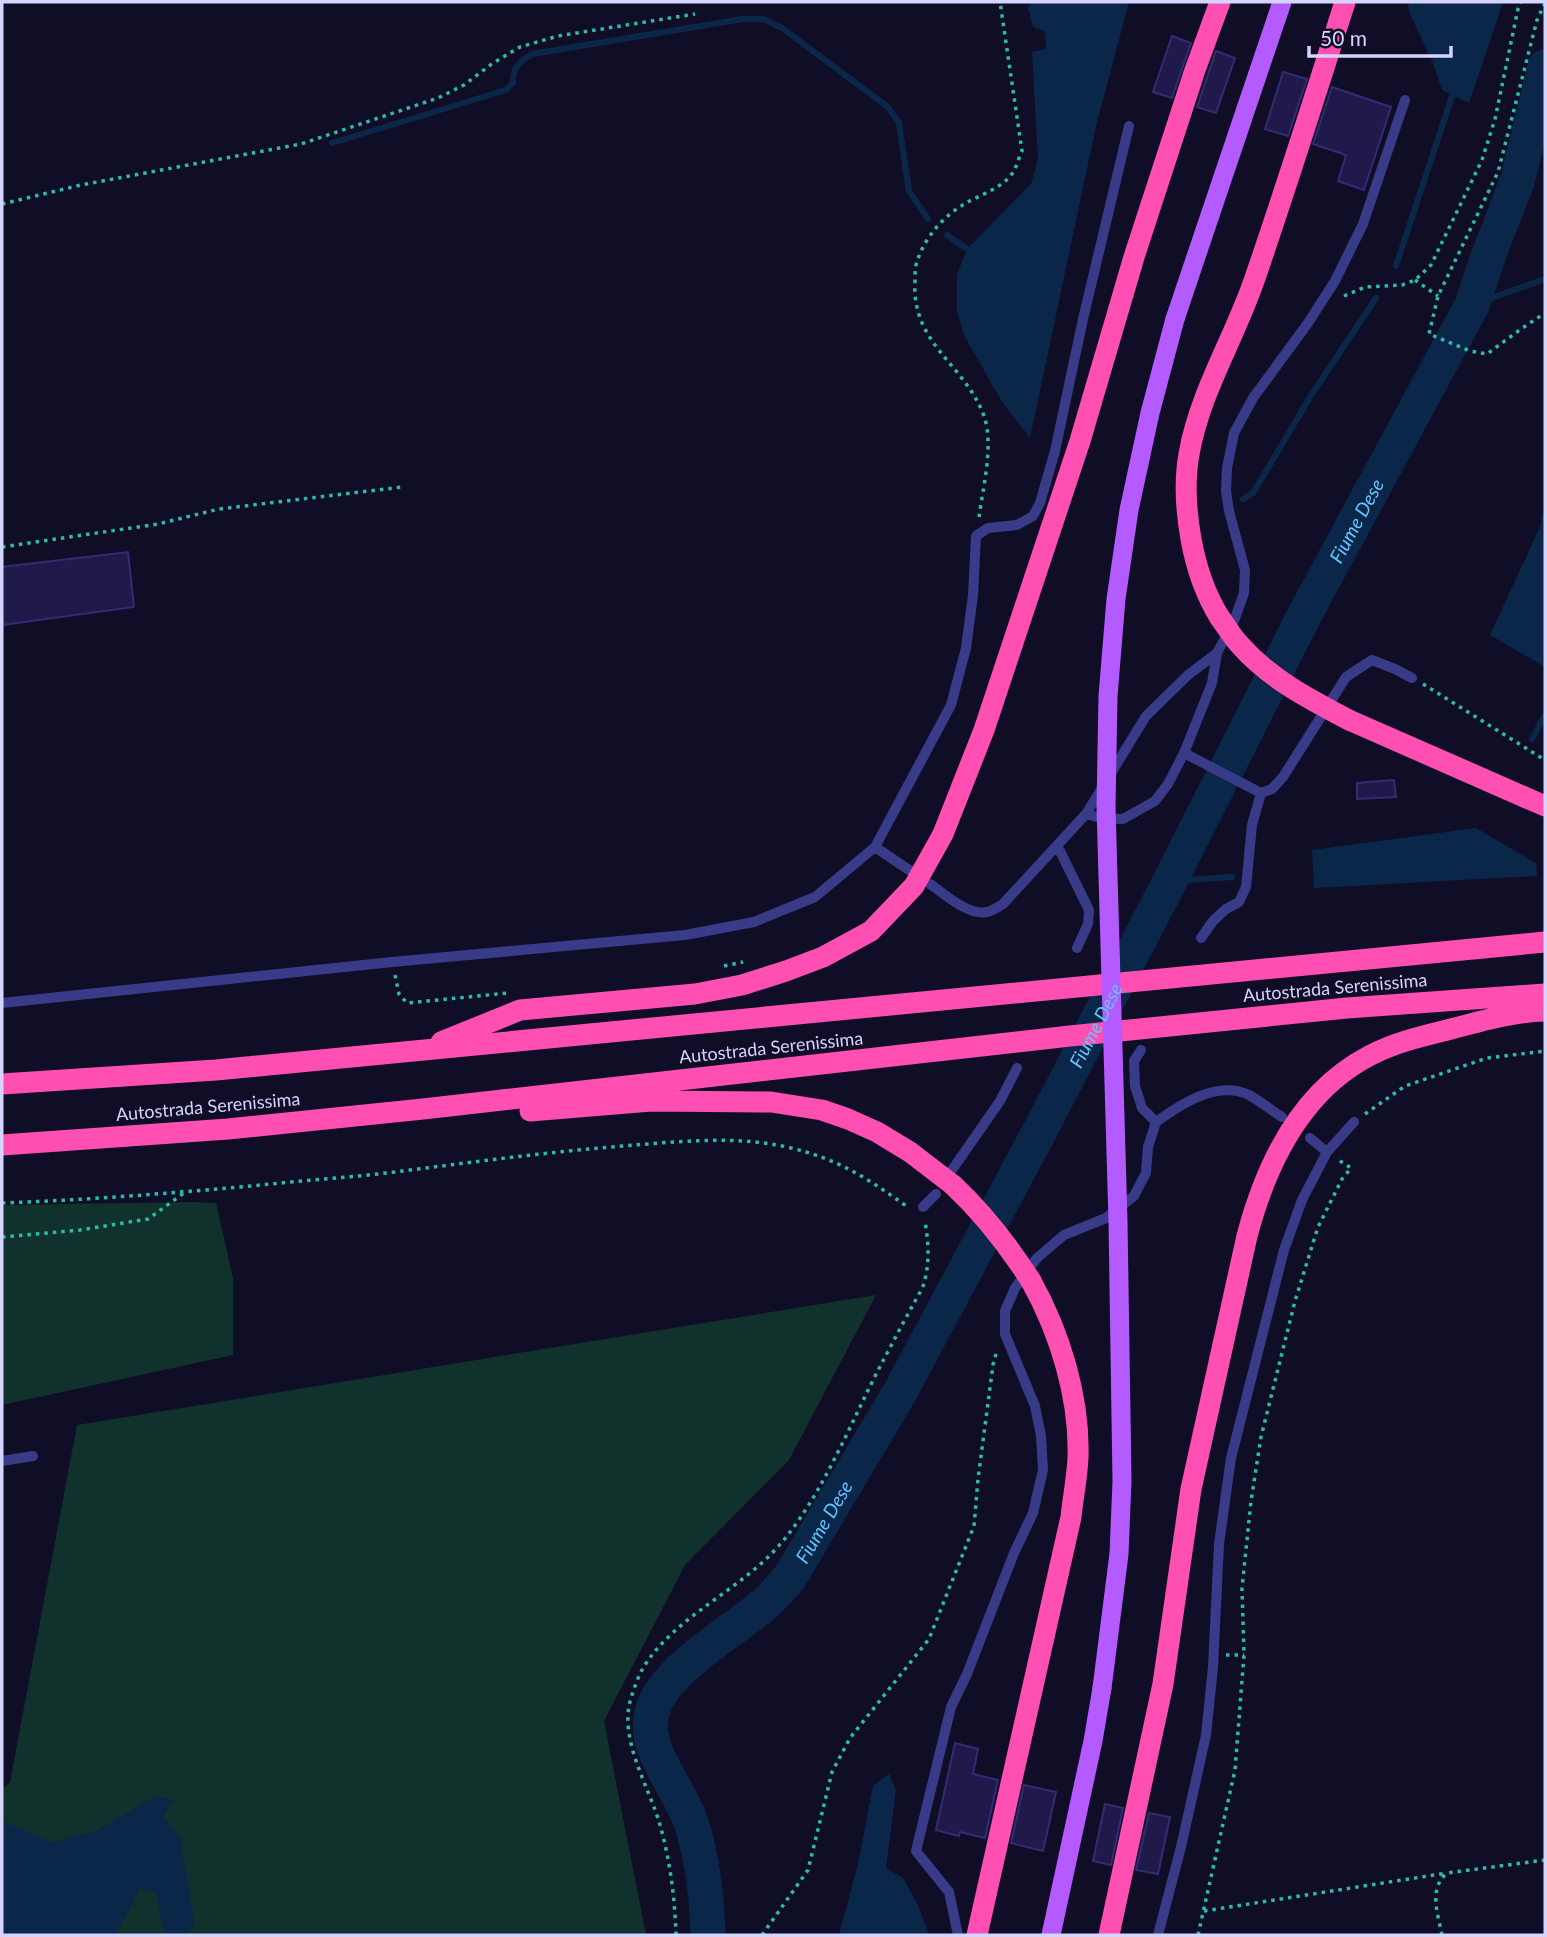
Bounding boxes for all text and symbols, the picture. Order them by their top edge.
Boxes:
scale bar [1309,14,1451,58]
text: 50 m [1320,25,1367,50]
water label: Fiume Dese [1324,474,1388,566]
street label: Autostrada Serenissima [1242,968,1428,1006]
water label: Fiume Dese [1063,979,1126,1071]
street label: Autostrada Serenissima [678,1026,864,1068]
street label: Autostrada Serenissima [115,1087,301,1125]
water label: Fiume Dese [790,1476,856,1567]

